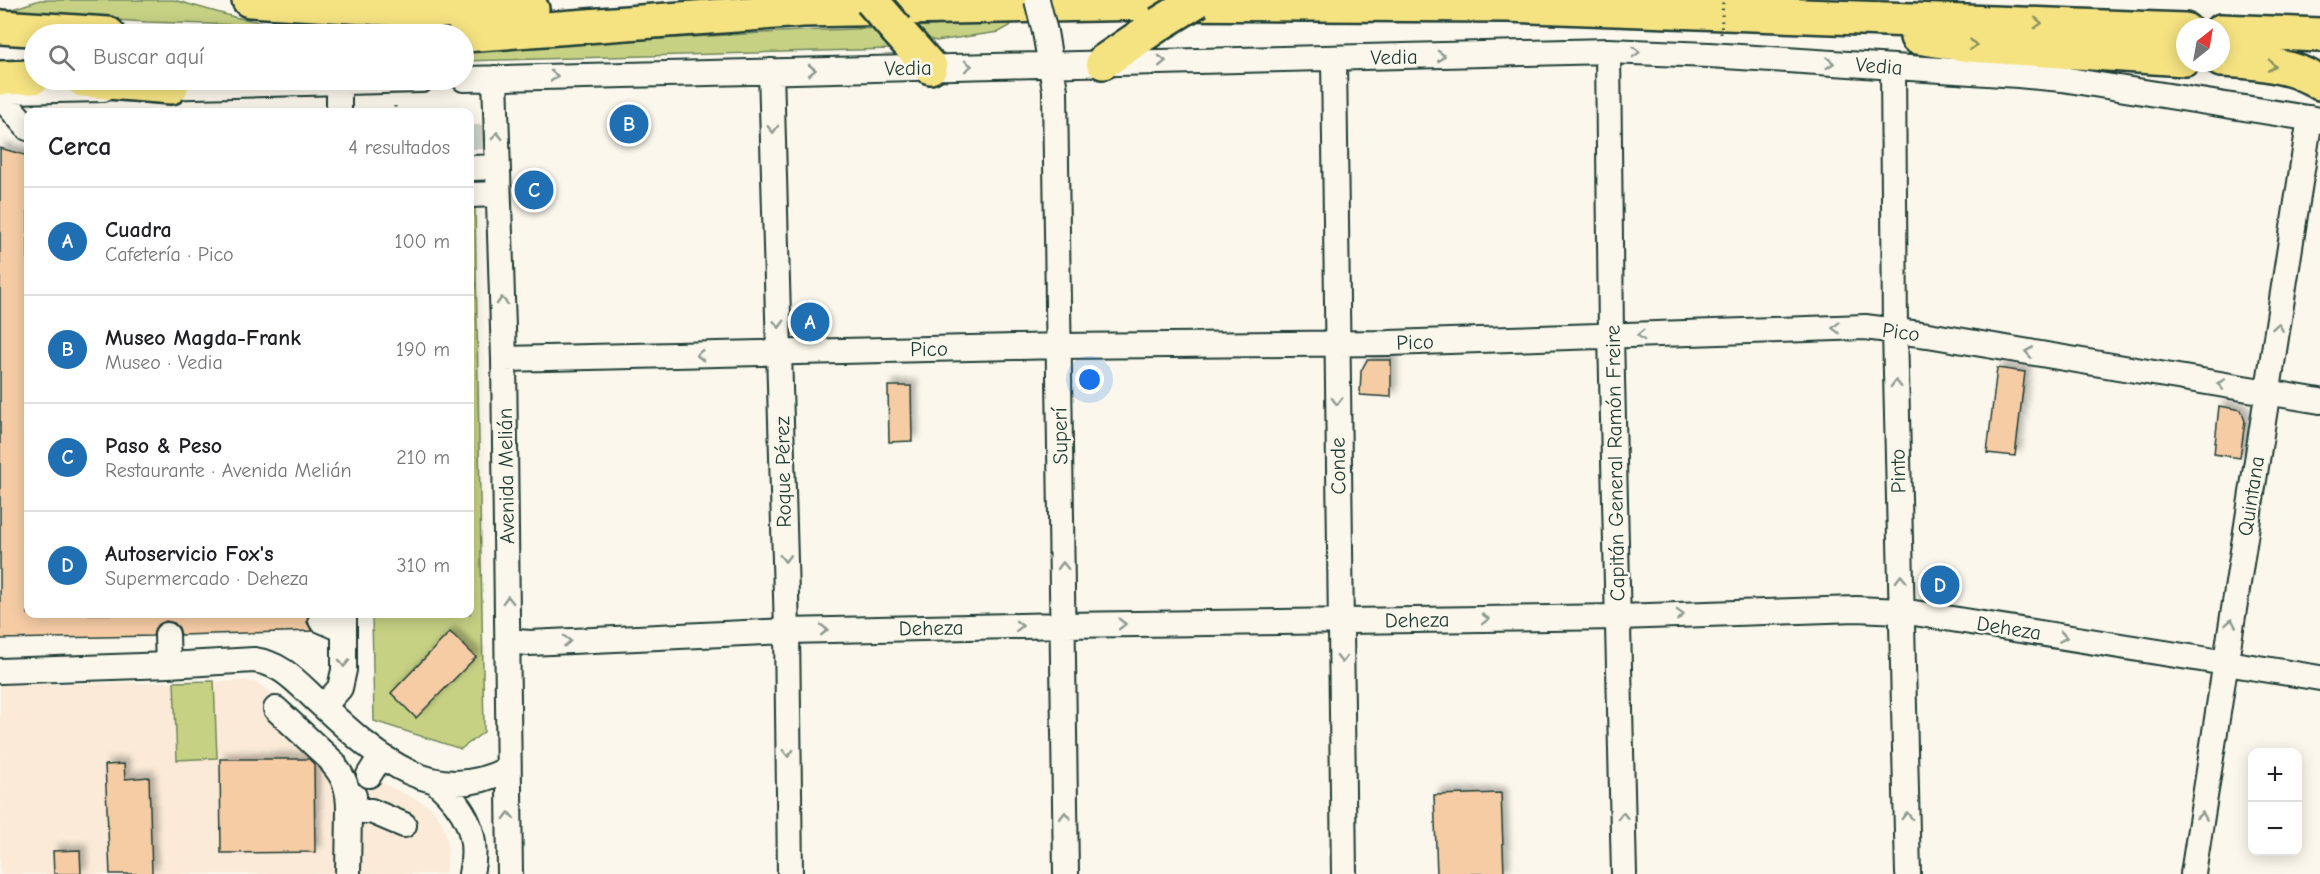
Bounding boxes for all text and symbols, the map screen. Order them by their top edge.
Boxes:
one-way arrow [2034,17,2043,30]
north arrow [2176,18,2230,72]
search box [24,24,474,90]
one-way arrow [1969,38,1978,51]
icon: search [45,41,78,74]
text: Buscar aquí [93,44,204,70]
street label: Vedia [1370,45,1418,69]
one-way arrow [1631,46,1640,59]
one-way arrow [1436,49,1445,62]
street label: Vedia [1855,52,1903,80]
one-way arrow [1157,55,1166,67]
street label: Vedia [884,56,932,80]
one-way arrow [1826,56,1835,69]
one-way arrow [2267,59,2277,71]
one-way arrow [963,60,972,72]
one-way arrow [807,64,816,76]
one-way arrow [549,70,558,83]
pin: B [610,102,648,146]
one-way arrow [767,125,779,134]
one-way arrow [491,131,503,140]
text: Cerca [48,132,112,162]
text: 4 resultados [348,136,450,159]
pin: C [514,168,554,213]
text: Cuadra [105,217,172,243]
text: A [62,230,73,253]
text: 100 m [395,230,450,253]
text: Cafetería · Pico [105,243,234,266]
one-way arrow [496,296,509,305]
pin: A [790,300,830,344]
street label: Pico [1881,318,1921,346]
one-way arrow [773,320,785,329]
one-way arrow [1831,322,1840,335]
one-way arrow [2271,322,2284,332]
text: Museo Magda-Frank [105,325,301,351]
street label: Capitán General Ramón Freire [1601,325,1629,601]
street label: Pico [1396,329,1434,355]
one-way arrow [1636,329,1645,342]
street label: Pico [910,337,948,361]
text: B [61,338,74,361]
text: 190 m [396,338,450,361]
one-way arrow [2024,346,2034,359]
one-way arrow [696,348,705,361]
text: Museo · Vedia [105,351,223,374]
your location [1075,365,1104,394]
one-way arrow [1890,379,1903,388]
one-way arrow [2216,379,2226,391]
one-way arrow [1331,397,1343,406]
street label: Superí [1047,407,1072,465]
street label: Avenida Melián [493,408,519,544]
street label: Roque Pérez [770,416,796,528]
text: Paso & Peso [105,433,222,459]
street label: Conde [1326,437,1350,495]
text: C [61,446,74,469]
text: 210 m [396,446,450,469]
street label: Pinto [1886,448,1910,494]
street label: Quintana [2233,454,2269,538]
text: Restaurante · Avenida Melián [105,459,352,482]
text: Autoservicio Fox's [105,541,273,567]
text: D [61,554,74,577]
text: 310 m [397,554,450,577]
one-way arrow [779,554,791,563]
one-way arrow [1057,562,1069,571]
pin: D [1920,562,1960,608]
text: Supermercado · Deheza [105,567,309,590]
one-way arrow [1895,574,1907,583]
one-way arrow [501,595,514,604]
street label: Deheza [1384,607,1450,633]
one-way arrow [1676,609,1685,622]
street label: Deheza [1975,611,2043,645]
one-way arrow [1481,613,1490,625]
street label: Deheza [898,615,964,641]
one-way arrow [1118,618,1127,630]
one-way arrow [1015,619,1024,632]
one-way arrow [2224,619,2237,629]
one-way arrow [820,624,829,637]
one-way arrow [2059,630,2068,642]
one-way arrow [562,634,571,647]
one-way arrow [1336,655,1348,664]
one-way arrow [337,659,350,668]
map controls [2248,748,2302,856]
button: + [2248,748,2302,802]
one-way arrow [782,749,794,758]
button: − [2248,802,2302,856]
one-way arrow [503,811,515,820]
one-way arrow [1059,811,1072,820]
one-way arrow [1617,811,1629,820]
one-way arrow [1901,811,1913,820]
one-way arrow [2195,812,2207,821]

